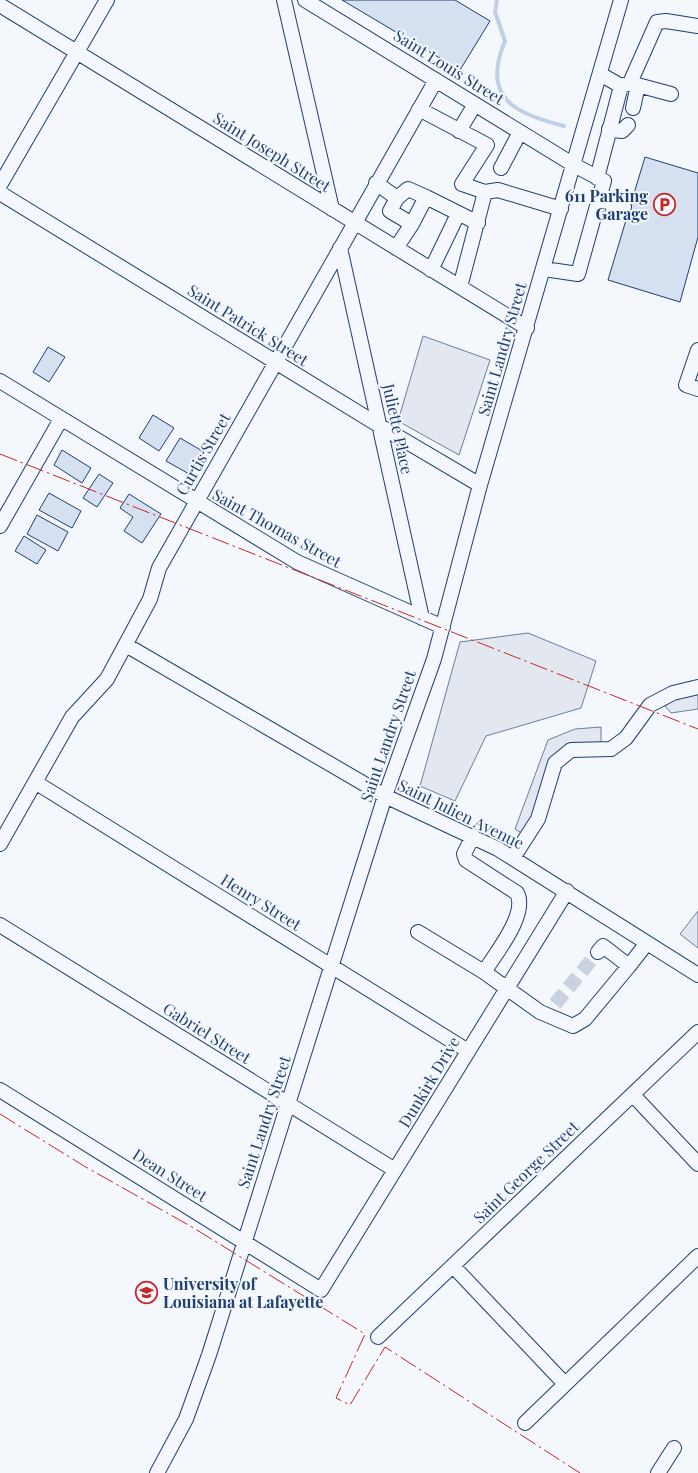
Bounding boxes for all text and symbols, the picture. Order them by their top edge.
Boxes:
street label: Saint Louis Street [390,24,509,109]
street label: Saint Joseph Street [210,107,335,196]
place label: 611 Parking Garage [565,185,648,224]
parking icon: 611 Parking Garage [652,193,676,217]
street label: Saint Patrick Street [184,279,313,370]
street label: Saint Landry Street [472,279,531,418]
street label: Juliette Place [378,381,418,476]
street label: Curtis Street [171,408,235,499]
street label: Saint Thomas Street [209,483,346,572]
street label: Saint Landry Street [355,667,420,805]
street label: Saint Julien Avenue [395,774,528,853]
street label: Henry Street [217,869,306,935]
street label: Gabriel Street [159,997,255,1068]
street label: Dunkirk Drive [393,1032,464,1131]
street label: Saint Landry Street [232,1053,295,1191]
street label: Saint George Street [468,1116,583,1227]
street label: Dean Street [129,1143,212,1206]
place label: University of Louisiana at Lafayette [163,1273,323,1312]
school or university icon: University of Louisiana at Lafayette [135,1281,159,1305]

